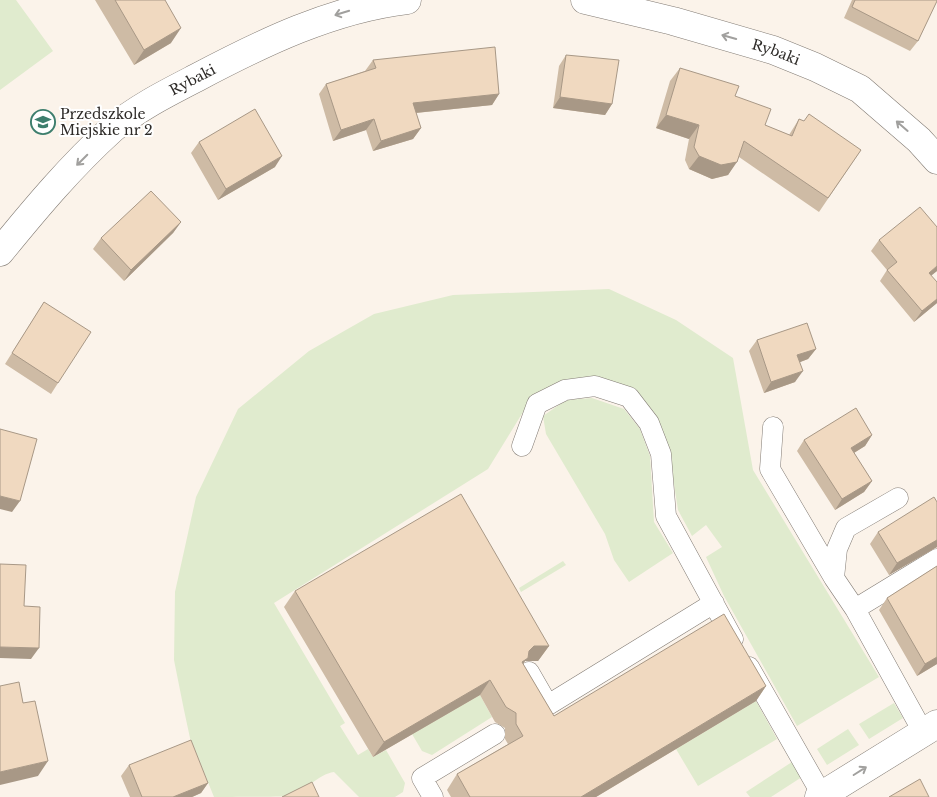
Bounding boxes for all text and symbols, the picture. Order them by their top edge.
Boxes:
one-way arrow [335,9,351,19]
one-way arrow [721,32,737,41]
street label: Rybaki [750,35,803,69]
street label: Rybaki [166,60,219,99]
place label: Przedszkole Miejskie nr 2 [60,105,153,139]
school or university icon: Przedszkole Miejskie nr 2 [30,109,56,135]
one-way arrow [896,120,909,131]
one-way arrow [75,154,88,166]
one-way arrow [853,766,867,776]

